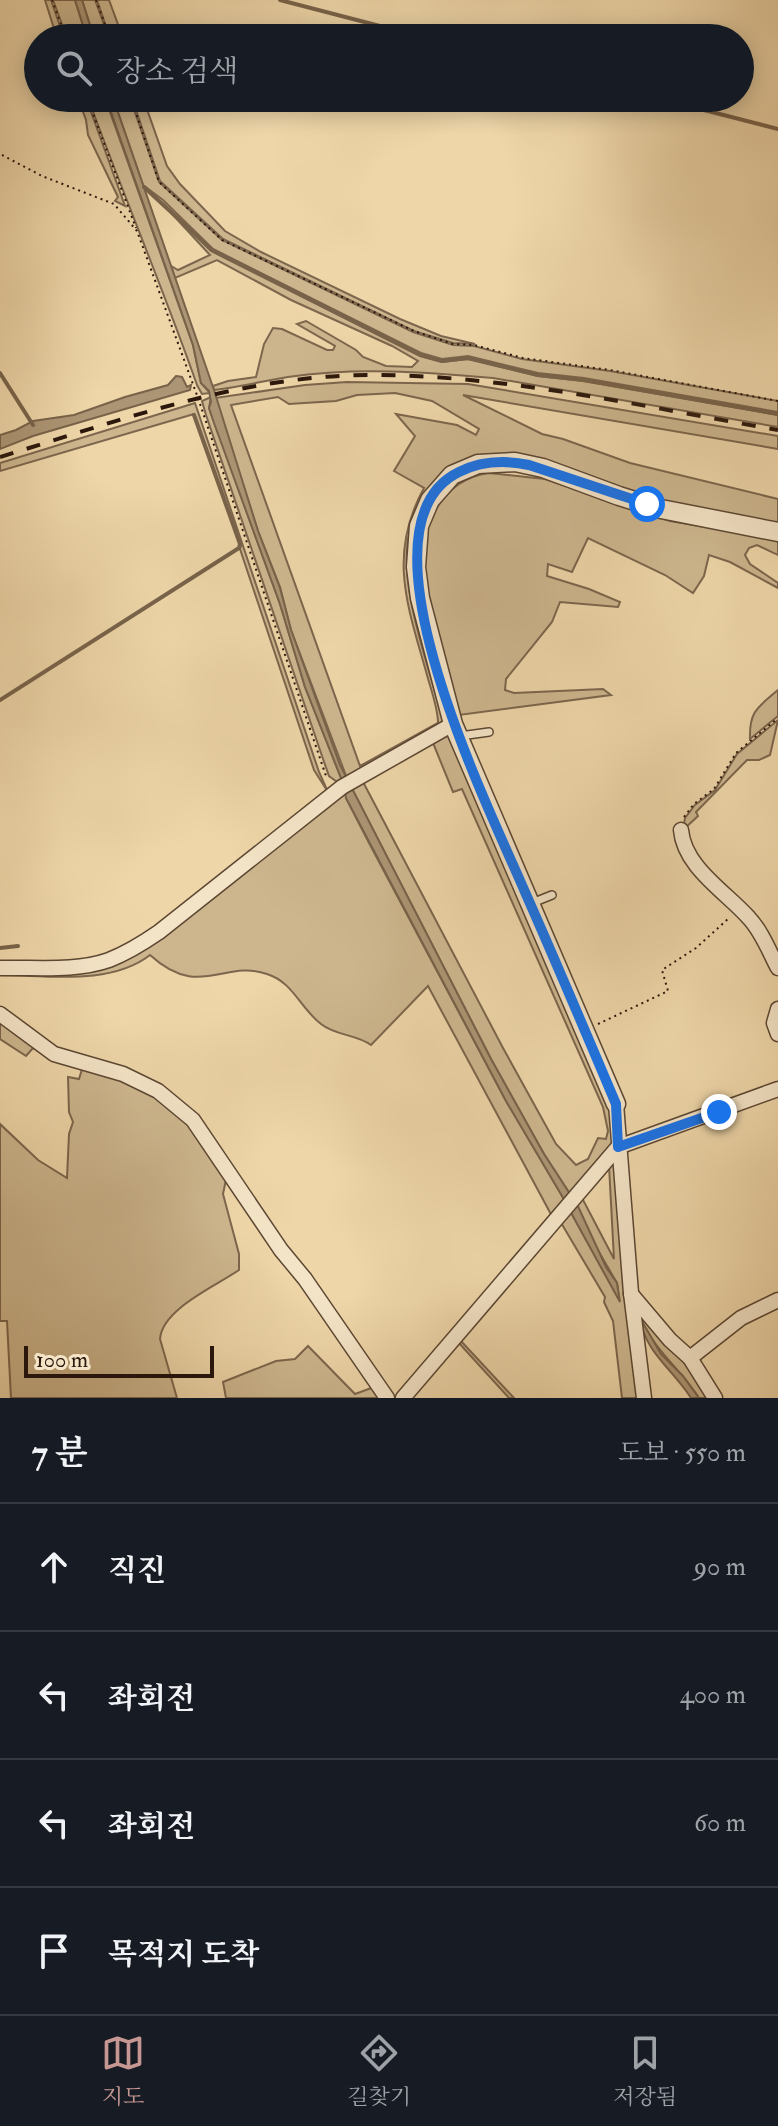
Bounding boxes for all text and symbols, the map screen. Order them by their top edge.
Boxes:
search box [24,24,754,112]
icon: search [52,46,96,90]
text: 장소 검색 [116,53,238,90]
route start [629,486,665,522]
route end [701,1094,737,1130]
scale bar [24,1342,214,1378]
text: 100 m [36,1346,88,1374]
text: 7 분 [32,1432,88,1475]
text: 도보 · 550 m [618,1437,746,1469]
icon: ahead [32,1545,76,1589]
text: 90 m [694,1551,746,1583]
text: 직진 [108,1552,166,1589]
icon: left [32,1673,76,1717]
text: 400 m [680,1679,746,1711]
text: 좌회전 [108,1680,195,1717]
icon: left [32,1801,76,1845]
text: 60 m [694,1807,746,1839]
text: 좌회전 [108,1808,195,1845]
icon: arrive [32,1929,76,1973]
text: 목적지 도착 [108,1936,259,1973]
tab: 지도 [101,2031,145,2111]
tab: 길찾기 [347,2031,411,2111]
tab: 저장됨 [613,2031,677,2111]

